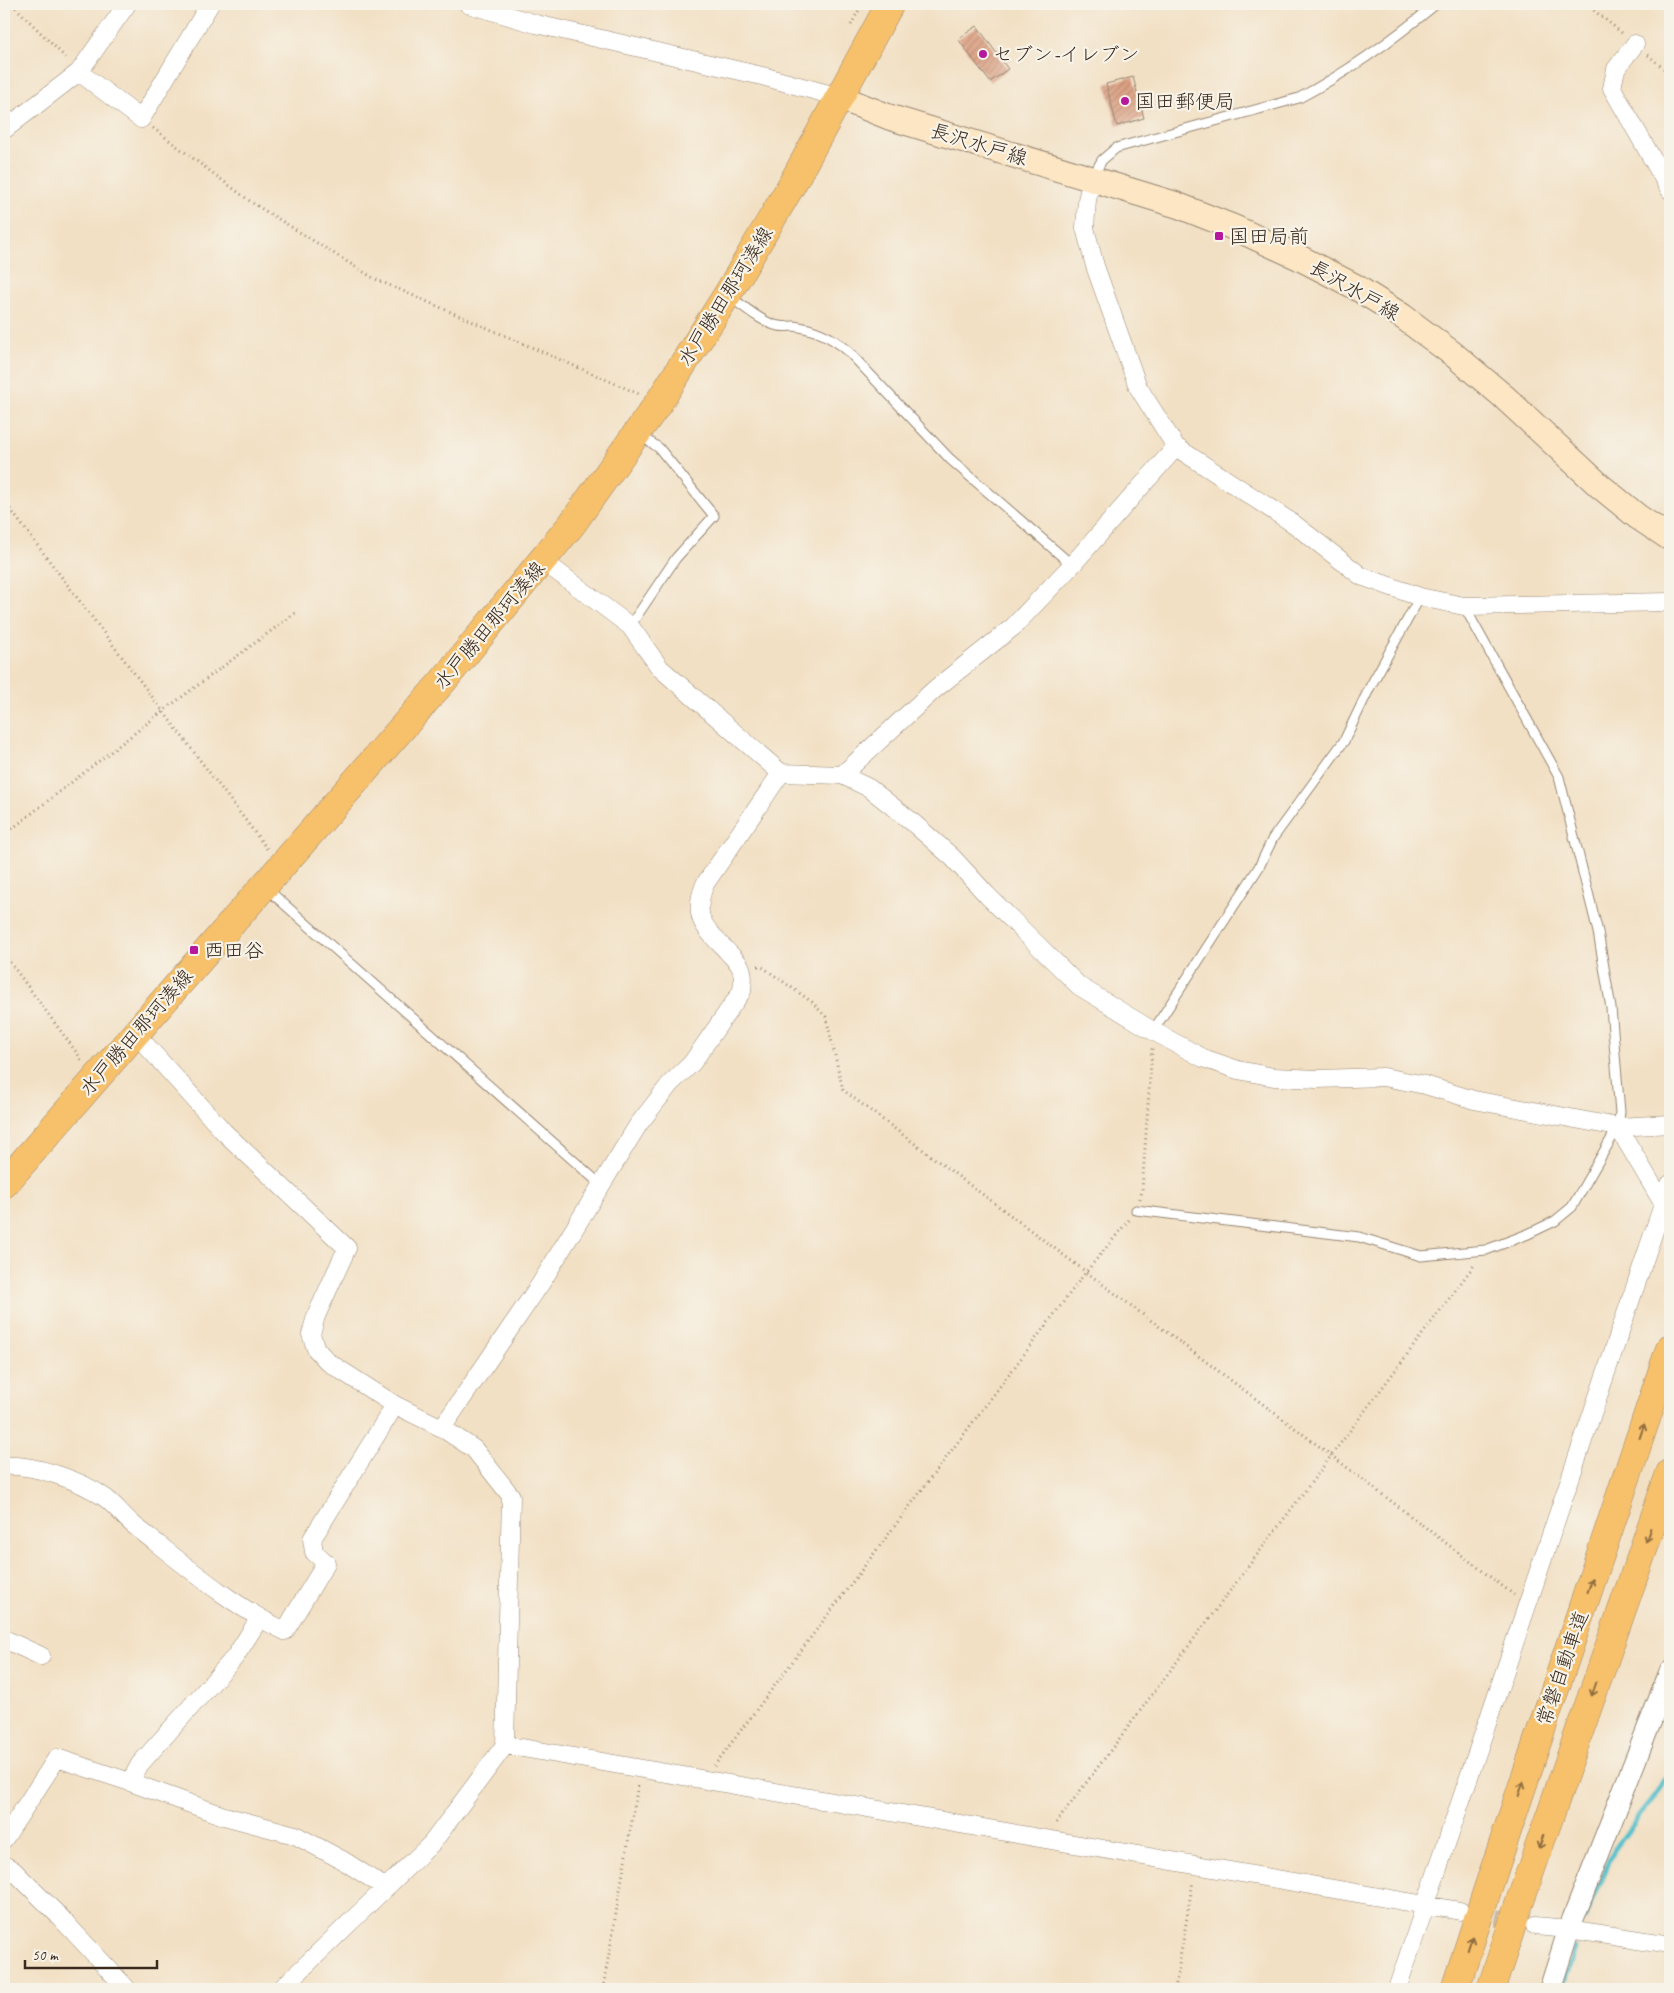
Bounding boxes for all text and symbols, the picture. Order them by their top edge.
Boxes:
place label: セブン-イレブン [993,42,1140,67]
marker: セブン-イレブン [977,48,989,60]
place label: 国田郵便局 [1135,89,1235,114]
marker: 国田郵便局 [1119,95,1131,107]
street label: 長沢水戸線 [927,118,1030,171]
street label: 水戸勝田那珂湊線 [672,222,778,371]
place label: 国田局前 [1229,224,1309,249]
marker: 国田局前 [1213,230,1225,242]
street label: 長沢水戸線 [1305,255,1404,326]
street label: 水戸勝田那珂湊線 [428,556,550,695]
place label: 西田谷 [204,938,264,963]
marker: 西田谷 [188,944,200,956]
street label: 水戸勝田那珂湊線 [74,964,198,1101]
one-way arrow [1638,1424,1647,1439]
one-way arrow [1643,1527,1652,1543]
one-way arrow [1586,1578,1595,1593]
street label: 常磐自動車道 [1531,1607,1594,1729]
one-way arrow [1589,1680,1599,1696]
one-way arrow [1517,1781,1526,1797]
one-way arrow [1535,1834,1545,1850]
one-way arrow [1466,1935,1475,1951]
scale bar [25,1938,158,1970]
text: 50 m [32,1946,59,1965]

